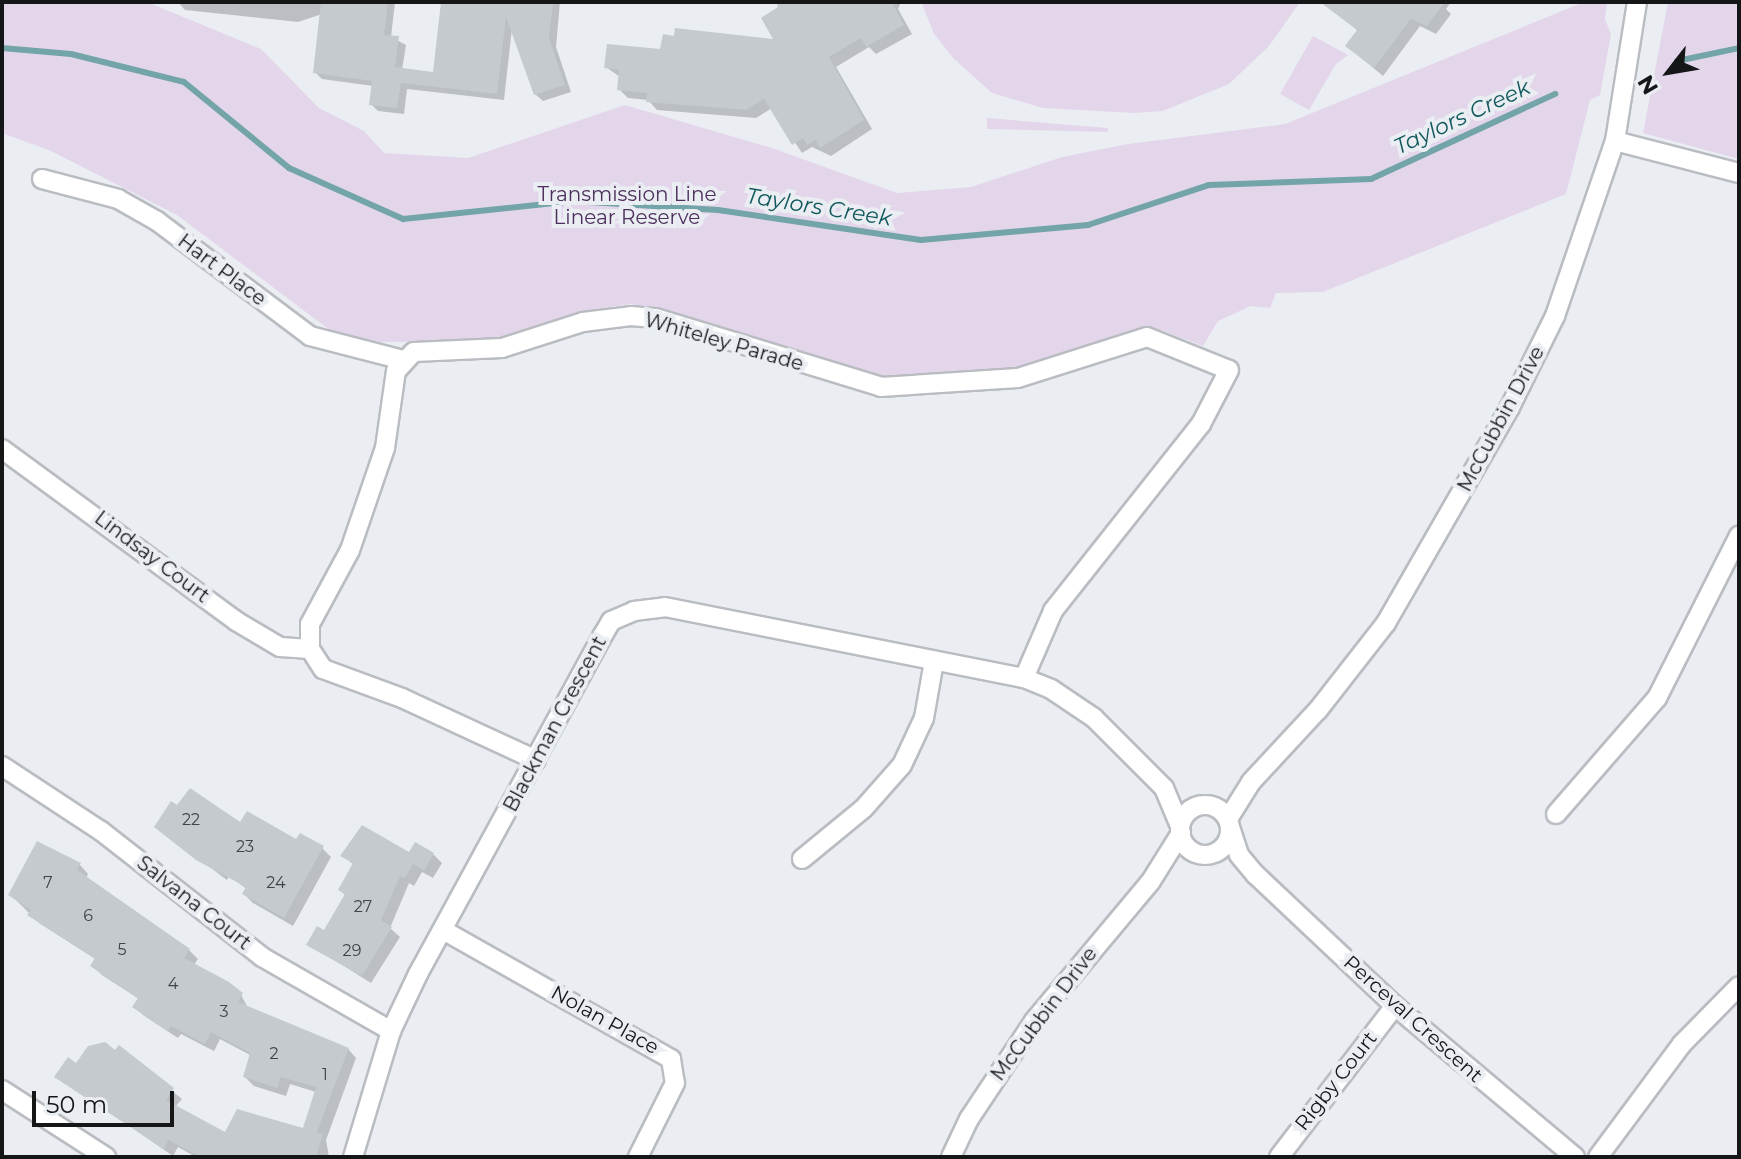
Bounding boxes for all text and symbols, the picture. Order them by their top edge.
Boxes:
north arrow [1629,32,1709,112]
text: N [1632,70,1664,99]
water label: Taylors Creek [1390,74,1534,160]
water label: Taylors Creek [744,182,894,232]
park label: Transmission Line Linear Reserve [537,183,717,230]
street label: Hart Place [173,229,271,311]
street label: Whiteley Parade [642,308,806,376]
street label: McCubbin Drive [1453,342,1549,496]
street label: Lindsay Court [90,506,214,608]
street label: Blackman Crescent [499,632,611,816]
house number: 22 [182,810,200,830]
house number: 23 [236,837,254,857]
street label: Salvana Court [132,851,256,955]
house number: 7 [43,873,53,893]
house number: 24 [266,873,286,893]
house number: 27 [354,897,372,917]
house number: 6 [83,906,93,926]
house number: 5 [117,940,127,960]
house number: 29 [343,941,361,961]
street label: McCubbin Drive [986,942,1102,1086]
street label: Perceval Crescent [1339,950,1487,1088]
house number: 4 [168,974,178,994]
street label: Nolan Place [547,981,663,1059]
house number: 3 [219,1002,229,1022]
street label: Rigby Court [1290,1027,1382,1135]
house number: 2 [269,1044,279,1064]
house number: 1 [322,1065,328,1085]
scale bar [36,1075,178,1125]
text: 50 m [46,1090,107,1119]

